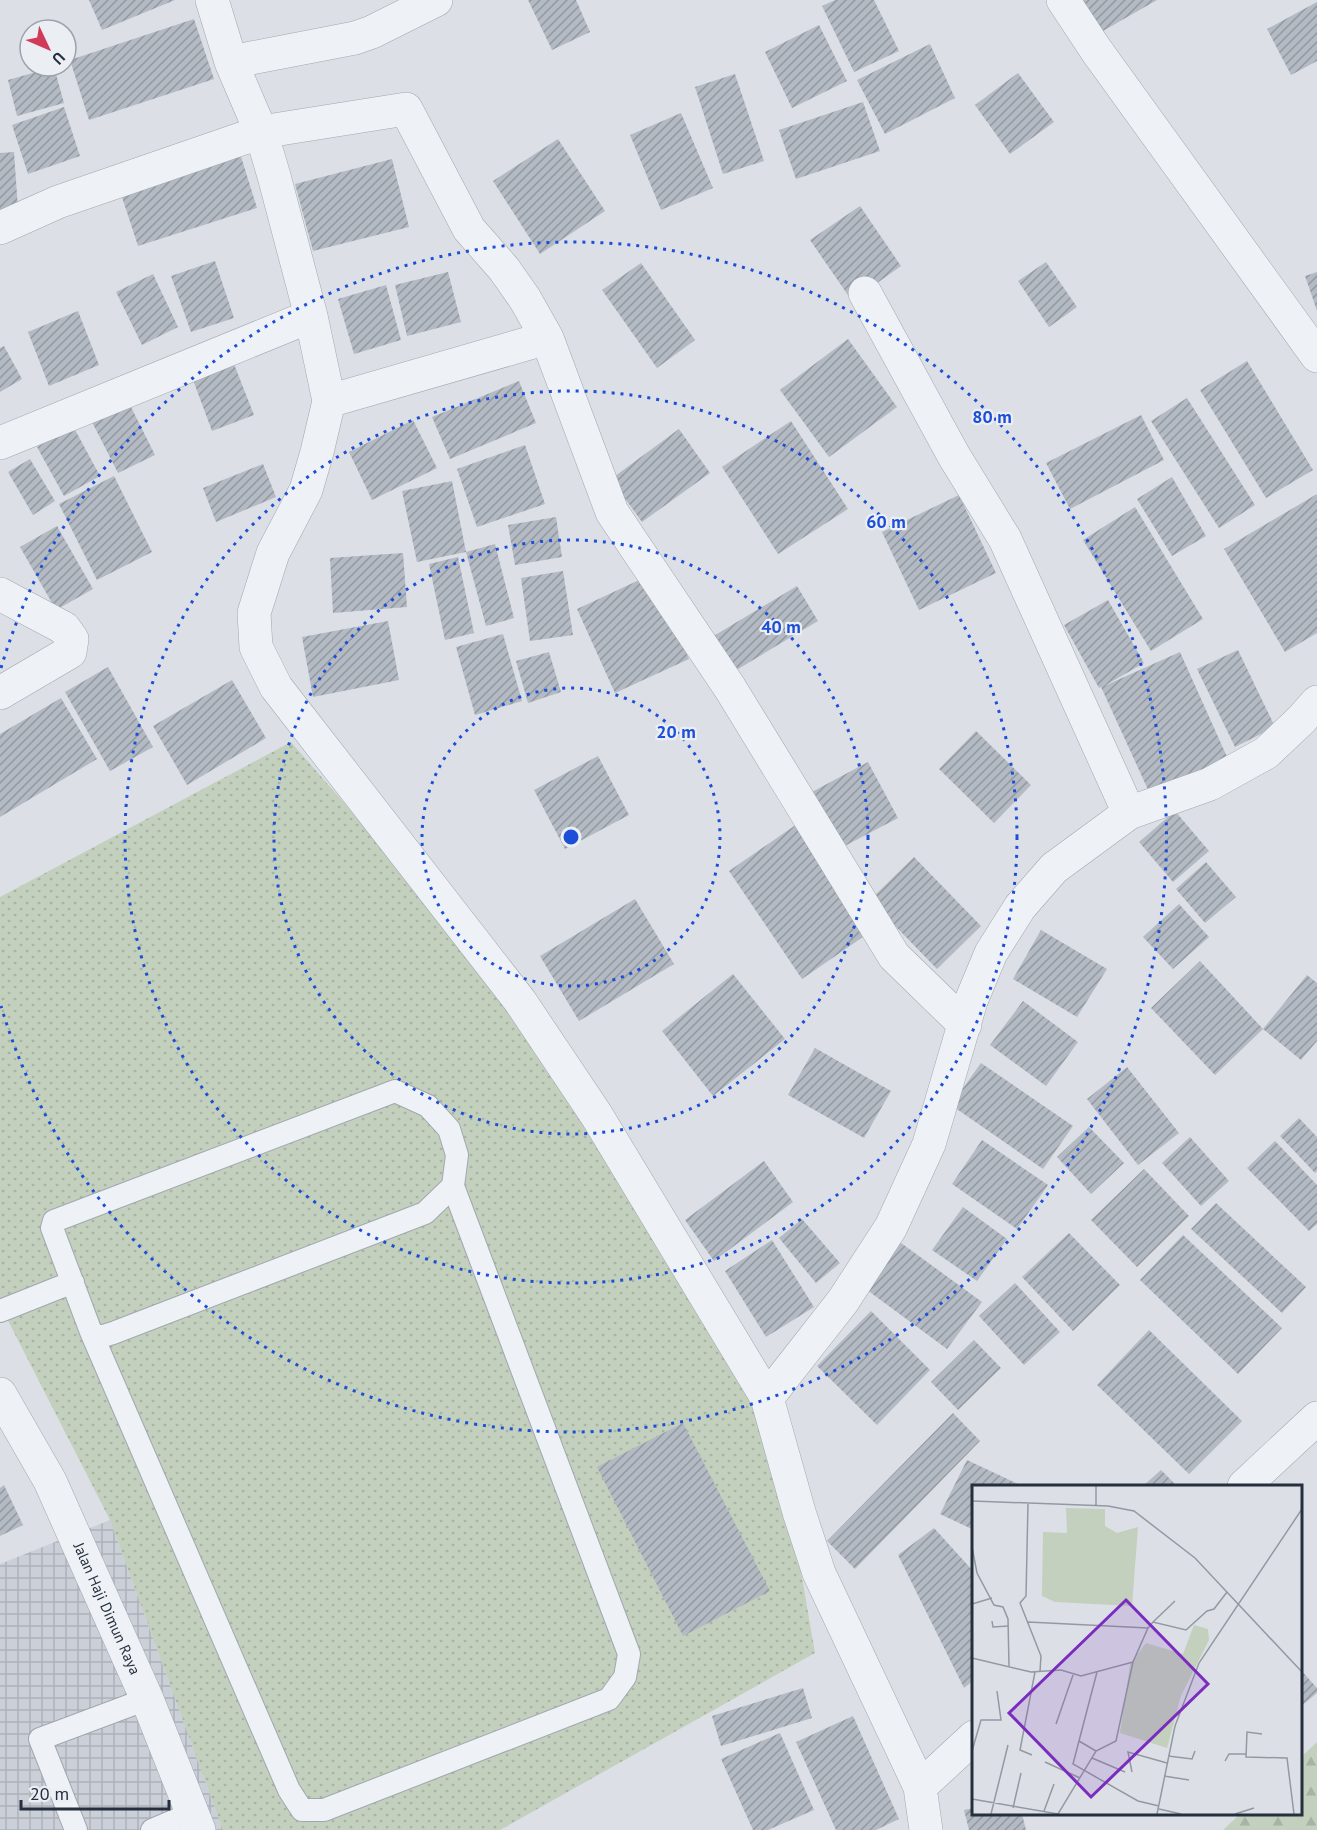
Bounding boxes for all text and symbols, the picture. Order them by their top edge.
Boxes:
north arrow [18,18,78,78]
text: U [48,48,69,69]
text: 80 m [972,405,1012,428]
text: 60 m [866,510,906,533]
text: 40 m [761,615,801,638]
text: 20 m [656,720,696,743]
centre of rings [561,827,581,847]
inset map [972,1485,1302,1815]
street label: Jalan Haji Dimun Raya [69,1538,145,1677]
scale bar [21,1773,170,1811]
text: 20 m [30,1782,69,1805]

